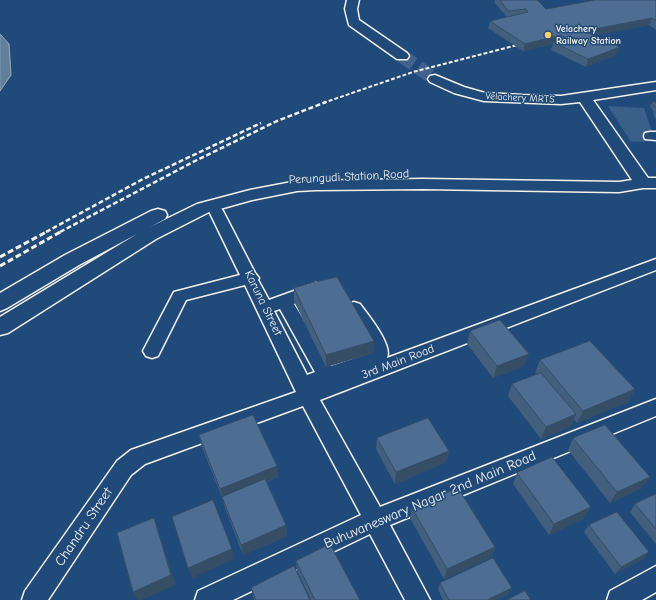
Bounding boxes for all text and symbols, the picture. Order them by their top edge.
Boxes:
place label: Velachery Railway Station [556,23,621,46]
marker: Velachery Railway Station [543,30,553,40]
street label: Velachery MRTS [485,90,555,106]
street label: Perungudi Station Road [289,167,409,187]
street label: Karuna Street [241,268,285,338]
street label: 3rd Main Road [360,342,436,382]
street label: Buhuvaneswary Nagar 2nd Main Road [321,448,539,552]
street label: Chandru Street [52,485,116,569]

